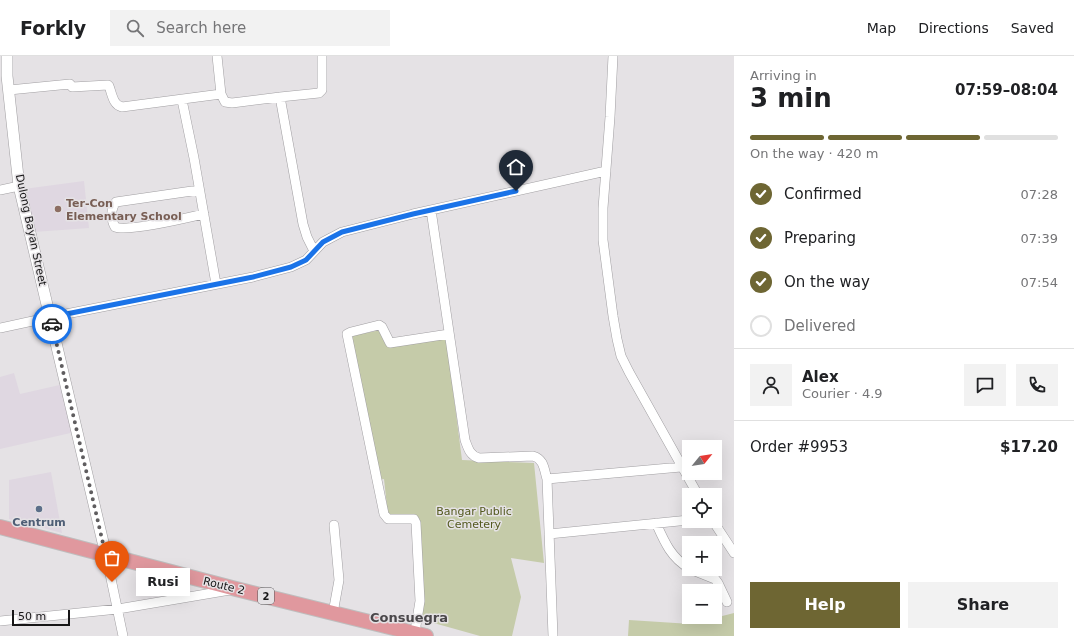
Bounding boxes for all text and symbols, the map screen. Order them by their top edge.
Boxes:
search box [110,10,390,46]
text: Forkly [20,17,86,39]
icon: search [124,17,146,39]
text: Search here [156,19,246,37]
text: Map [867,20,896,36]
text: Directions [918,20,989,36]
text: Saved [1011,20,1054,36]
text: Arriving in [750,68,817,83]
text: 07:59–08:04 [955,81,1058,99]
text: 3 min [750,83,832,113]
text: On the way · 420 m [750,146,878,161]
pin [499,150,533,191]
icon: home [505,156,527,178]
street label: Dulong Bayan Street [13,173,49,288]
icon: check [750,183,772,205]
text: Confirmed [784,185,862,203]
text: 07:28 [1021,187,1058,202]
place label: Ter-Con Elementary School [66,197,182,223]
marker: Ter-Con Elementary School [53,204,63,214]
icon: check [750,227,772,249]
text: Preparing [784,229,856,247]
text: 07:39 [1021,231,1058,246]
icon: check [750,271,772,293]
text: On the way [784,273,870,291]
text: 07:54 [1021,275,1058,290]
courier [32,304,72,344]
icon: car [41,313,63,335]
text: Delivered [784,317,856,335]
button: person [750,364,792,406]
button: chat [964,364,1006,406]
button: phone [1016,364,1058,406]
text: Alex [802,368,839,386]
text: Courier · 4.9 [802,386,883,401]
text: Order #9953 [750,438,848,456]
text: $17.20 [1000,438,1058,456]
north arrow [682,440,722,480]
map controls [682,440,722,624]
button: locate [682,488,722,528]
marker: Centrum [34,504,44,514]
park label: Bangar Public Cemetery [436,505,512,531]
place label: Centrum [12,516,66,529]
button: + [682,536,722,576]
pin [95,541,129,582]
icon: bag [101,547,123,569]
callout: Rusi [136,568,190,596]
text: Rusi [147,574,179,589]
street label: Route 2 [202,575,246,597]
button: Help [750,582,900,628]
button: Share [908,582,1058,628]
button: − [682,584,722,624]
road number: 2 [258,588,274,604]
scale bar [12,608,70,627]
text: 50 m [18,610,46,623]
district label: Consuegra [370,610,448,625]

